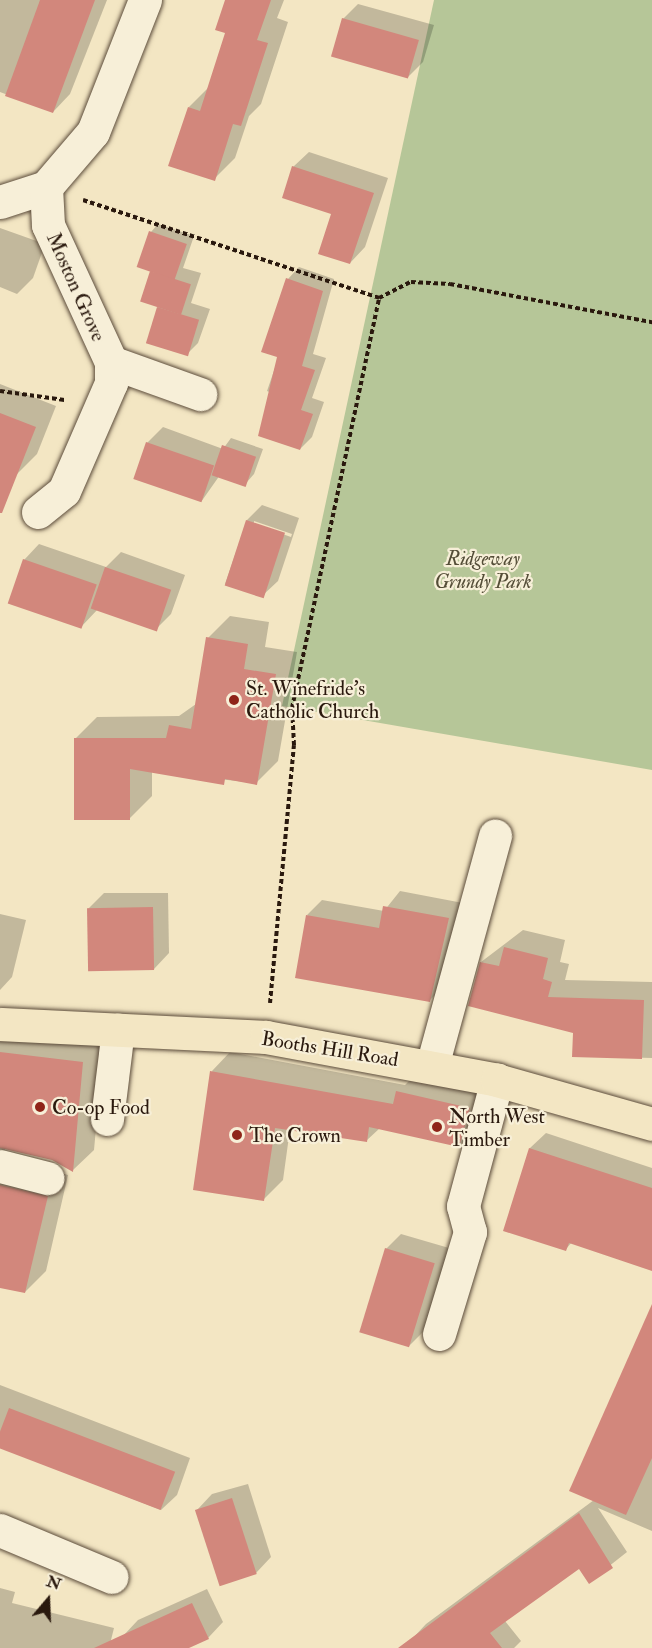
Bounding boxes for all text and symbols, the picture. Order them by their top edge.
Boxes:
street label: Moston Grove [41,229,111,345]
park label: Ridgeway Grundy Park [434,546,532,593]
place label: St. Winefride's Catholic Church [246,676,379,723]
marker: St. Winefride's Catholic Church [227,693,241,707]
street label: Booths Hill Road [260,1026,400,1072]
place label: Co-op Food [52,1095,150,1119]
marker: Co-op Food [33,1100,47,1114]
place label: North West Timber [449,1104,545,1151]
marker: North West Timber [430,1120,444,1134]
place label: The Crown [249,1123,341,1147]
marker: The Crown [230,1128,244,1142]
north arrow [18,1570,78,1630]
text: N [44,1571,64,1595]

